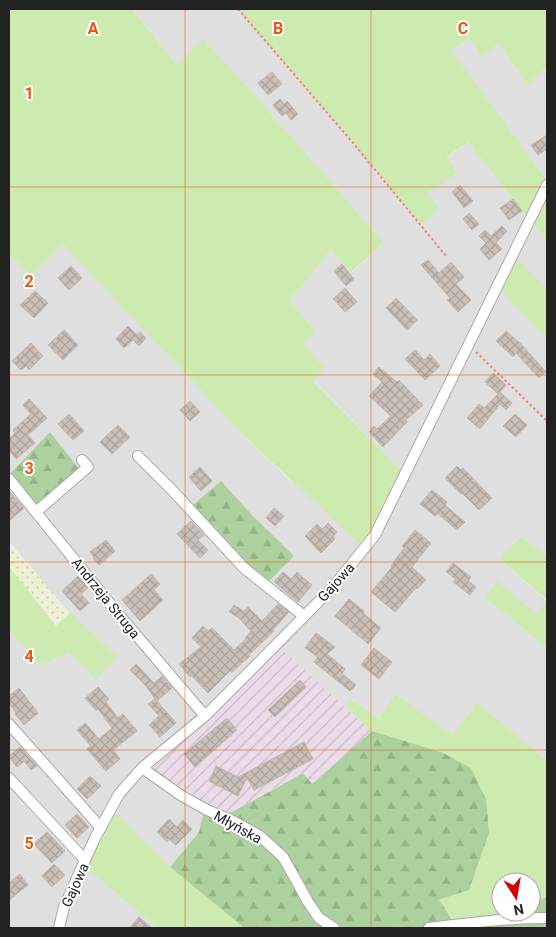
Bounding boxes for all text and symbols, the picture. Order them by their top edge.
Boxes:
text: A [88,19,99,38]
text: B [273,19,283,38]
text: C [458,19,468,38]
text: 1 [24,84,34,103]
text: 2 [24,272,34,291]
text: 3 [24,459,34,478]
street label: Andrzeja Struga [69,554,143,642]
street label: Gajowa [314,559,358,605]
text: 4 [24,647,34,666]
street label: Młyńska [211,807,265,847]
text: 5 [24,834,34,853]
street label: Gajowa [58,860,92,910]
north arrow [491,872,541,922]
text: N [512,901,525,919]

